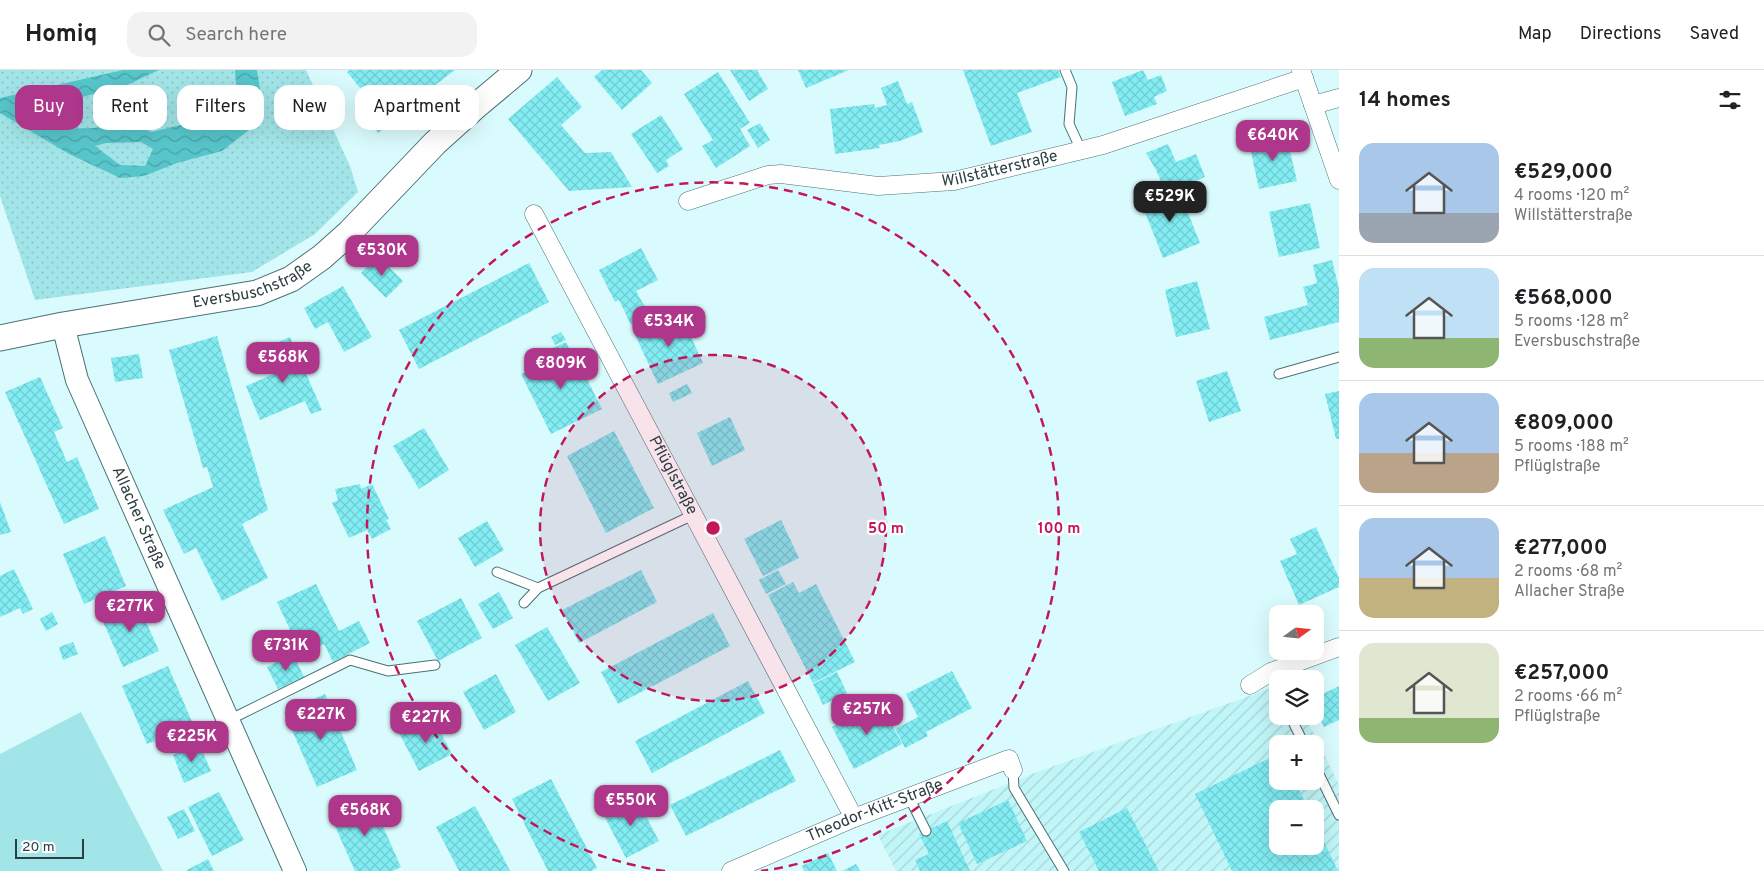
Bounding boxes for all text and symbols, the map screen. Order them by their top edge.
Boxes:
search box [127,12,477,57]
text: Homiq [25,20,97,50]
icon: search [145,21,173,49]
text: Search here [185,23,287,47]
text: Map [1518,23,1552,46]
text: Directions [1580,23,1662,46]
text: Saved [1690,23,1739,46]
chip: Buy [15,85,83,130]
chip: Rent [93,85,167,130]
chip: Filters [177,85,264,130]
chip: New [274,85,345,130]
chip: Apartment [355,85,479,130]
icon: filters [1716,86,1744,114]
text: 14 homes [1359,87,1451,114]
pin: €640K [1238,119,1308,162]
text: €640K [1247,126,1299,146]
street label: Willstätterstraße [941,146,1060,192]
text: €529,000 [1514,159,1613,186]
icon: home [1399,163,1459,223]
pin: €529K [1135,180,1205,223]
text: 4 rooms · 120 m² [1514,186,1629,206]
text: €529K [1145,187,1195,207]
text: Willstätterstraße [1514,206,1633,226]
pin: €530K [347,234,417,277]
text: €530K [356,241,408,261]
street label: Eversbuschstraße [191,257,317,313]
text: €568,000 [1514,285,1613,312]
icon: home [1399,288,1459,348]
pin: €534K [634,306,704,348]
text: €534K [643,312,695,332]
text: 5 rooms · 128 m² [1514,312,1629,332]
text: Eversbuschstraße [1514,332,1640,352]
pin: €568K [248,342,318,384]
text: €568K [257,348,309,368]
pin: €809K [526,348,596,390]
text: €809K [535,354,587,374]
text: €809,000 [1514,410,1614,437]
icon: home [1399,413,1459,473]
street label: Pflüglstraße [643,433,702,518]
text: 5 rooms · 188 m² [1514,437,1629,457]
text: Pflüglstraße [1514,457,1600,477]
street label: Allacher Straße [107,464,170,573]
centre of rings [704,519,722,537]
text: 50 m [868,520,904,539]
text: 100 m [1038,520,1080,539]
text: €277,000 [1514,535,1607,562]
icon: home [1399,538,1459,598]
text: 2 rooms · 68 m² [1514,562,1622,582]
text: Allacher Straße [1514,582,1625,602]
pin: €277K [95,590,165,633]
text: €277K [106,597,154,617]
north arrow [1269,605,1324,660]
map controls [1269,605,1324,855]
pin: €731K [251,630,321,672]
text: €731K [263,636,309,656]
text: €257,000 [1514,660,1609,687]
icon: home [1399,663,1459,723]
button: layers [1269,670,1324,725]
text: 2 rooms · 66 m² [1514,687,1622,707]
pin: €257K [832,694,902,736]
pin: €227K [286,698,356,741]
text: €257K [842,700,892,720]
pin: €227K [391,702,461,744]
text: €227K [296,705,346,725]
text: Pflüglstraße [1514,707,1600,727]
text: €227K [401,708,451,728]
pin: €225K [157,720,227,763]
text: €225K [167,727,217,747]
button: + [1269,735,1324,790]
street label: Theodor-Kitt-Straße [804,775,946,847]
pin: €550K [596,784,666,827]
text: €550K [605,791,657,811]
pin: €568K [330,794,400,837]
button: − [1269,800,1324,855]
text: €568K [339,801,391,821]
scale bar [15,836,84,859]
text: 20 m [22,839,55,856]

